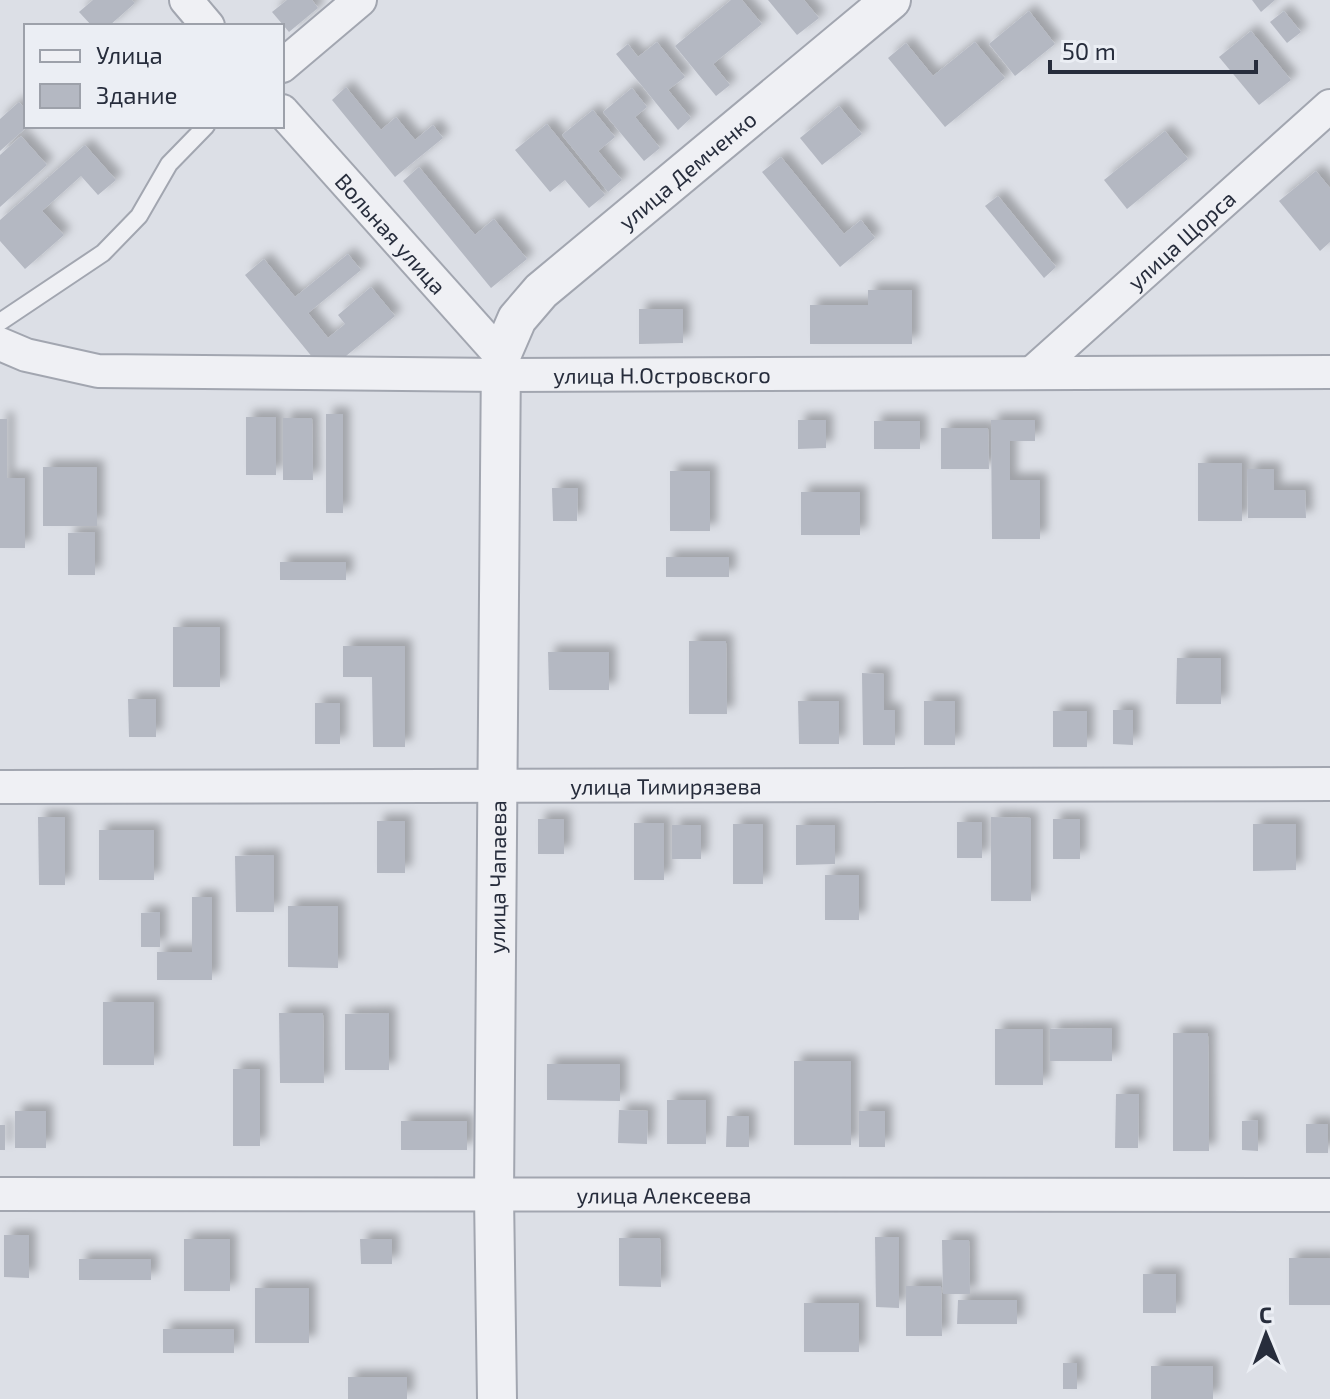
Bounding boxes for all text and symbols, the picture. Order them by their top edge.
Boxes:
legend [24,24,284,128]
scale bar [1050,24,1256,74]
text: 50 m [1062,36,1116,65]
text: Улица [96,40,163,69]
text: Здание [96,80,178,109]
street label: улица Демченко [613,105,761,235]
street label: Вольная улица [331,168,452,299]
street label: улица Щорса [1122,185,1240,295]
street label: улица Н.Островского [553,361,771,389]
street label: улица Тимирязева [570,772,762,800]
street label: улица Чапаева [483,800,510,954]
street label: улица Алексеева [577,1181,751,1208]
north arrow [1226,1295,1306,1375]
text: С [1259,1301,1272,1327]

